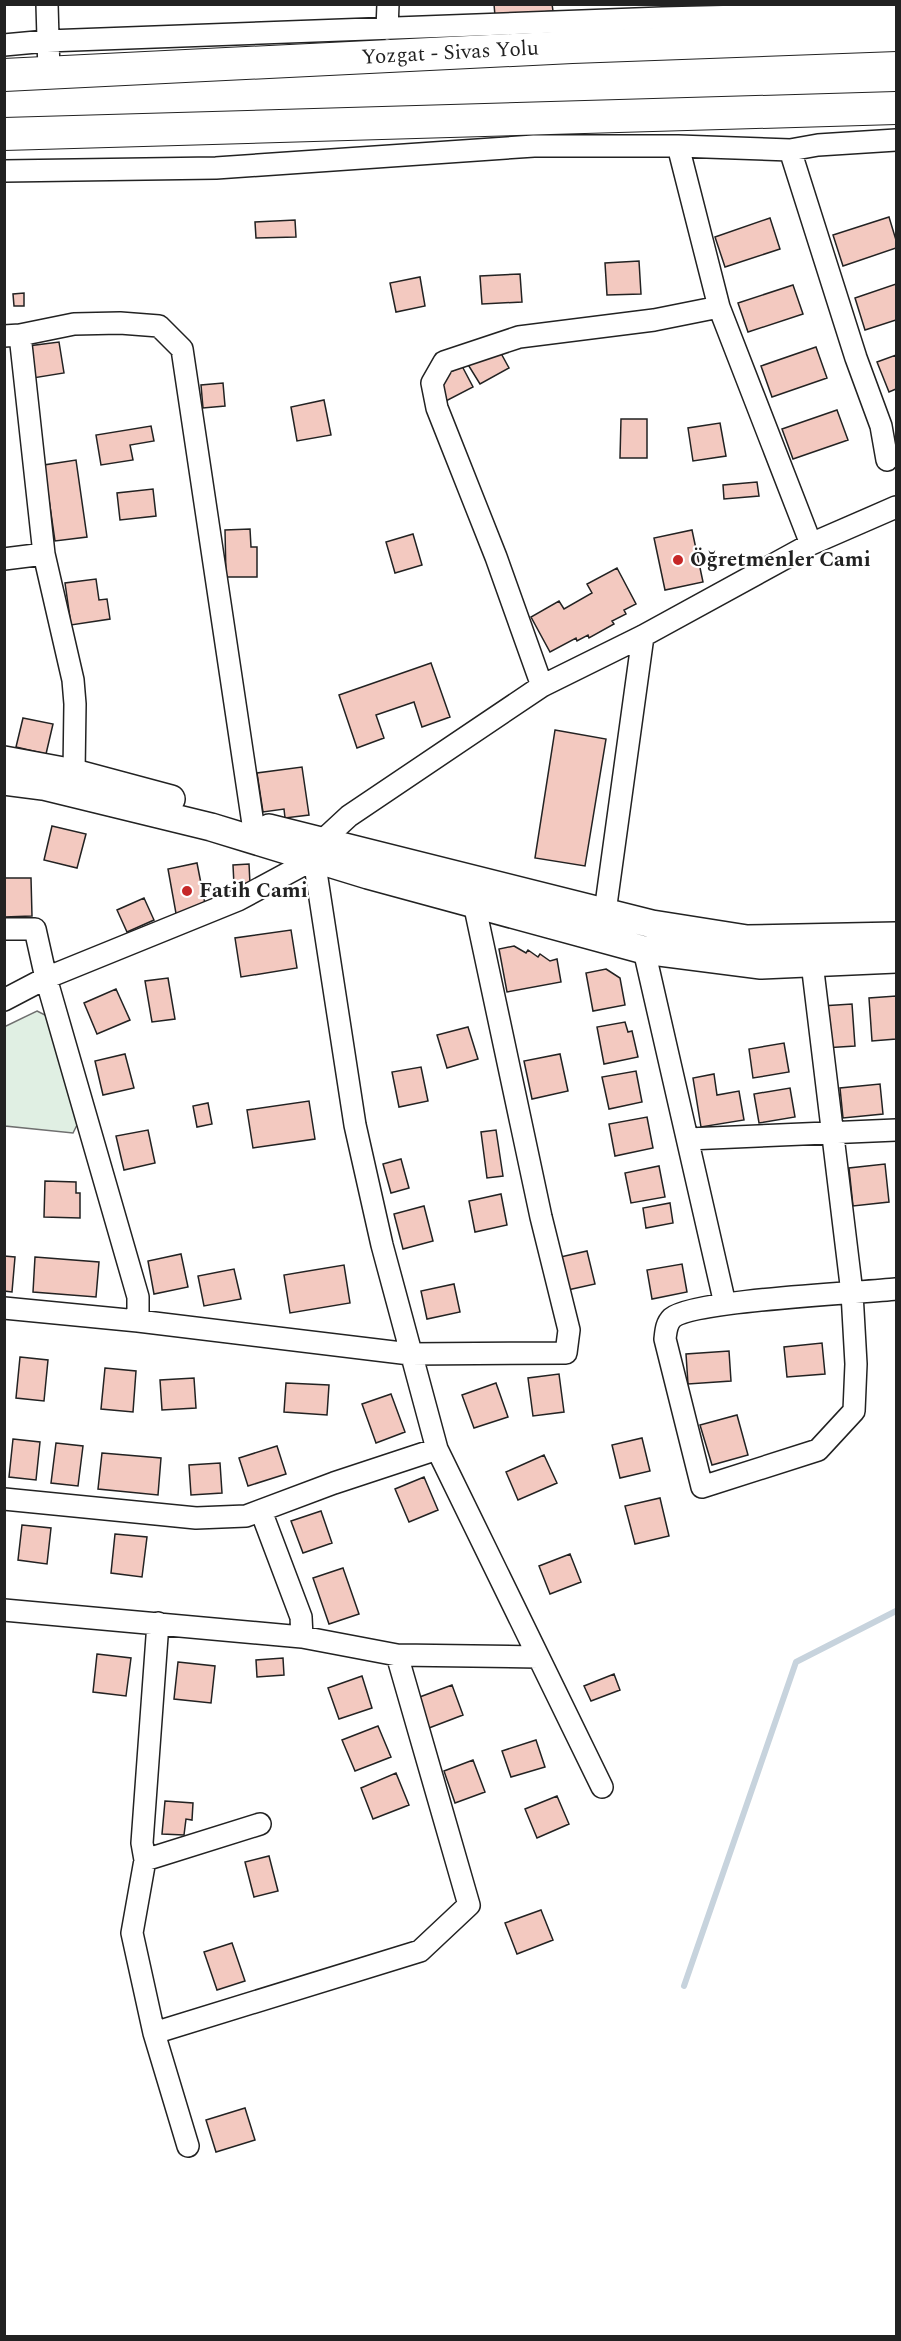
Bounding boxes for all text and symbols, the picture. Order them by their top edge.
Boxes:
street label: Yozgat - Sivas Yolu [361,32,540,74]
place label: Öğretmenler Cami [690,544,871,576]
marker: Öğretmenler Cami [671,553,685,567]
place label: Fatih Cami [199,875,308,907]
marker: Fatih Cami [180,884,194,898]

